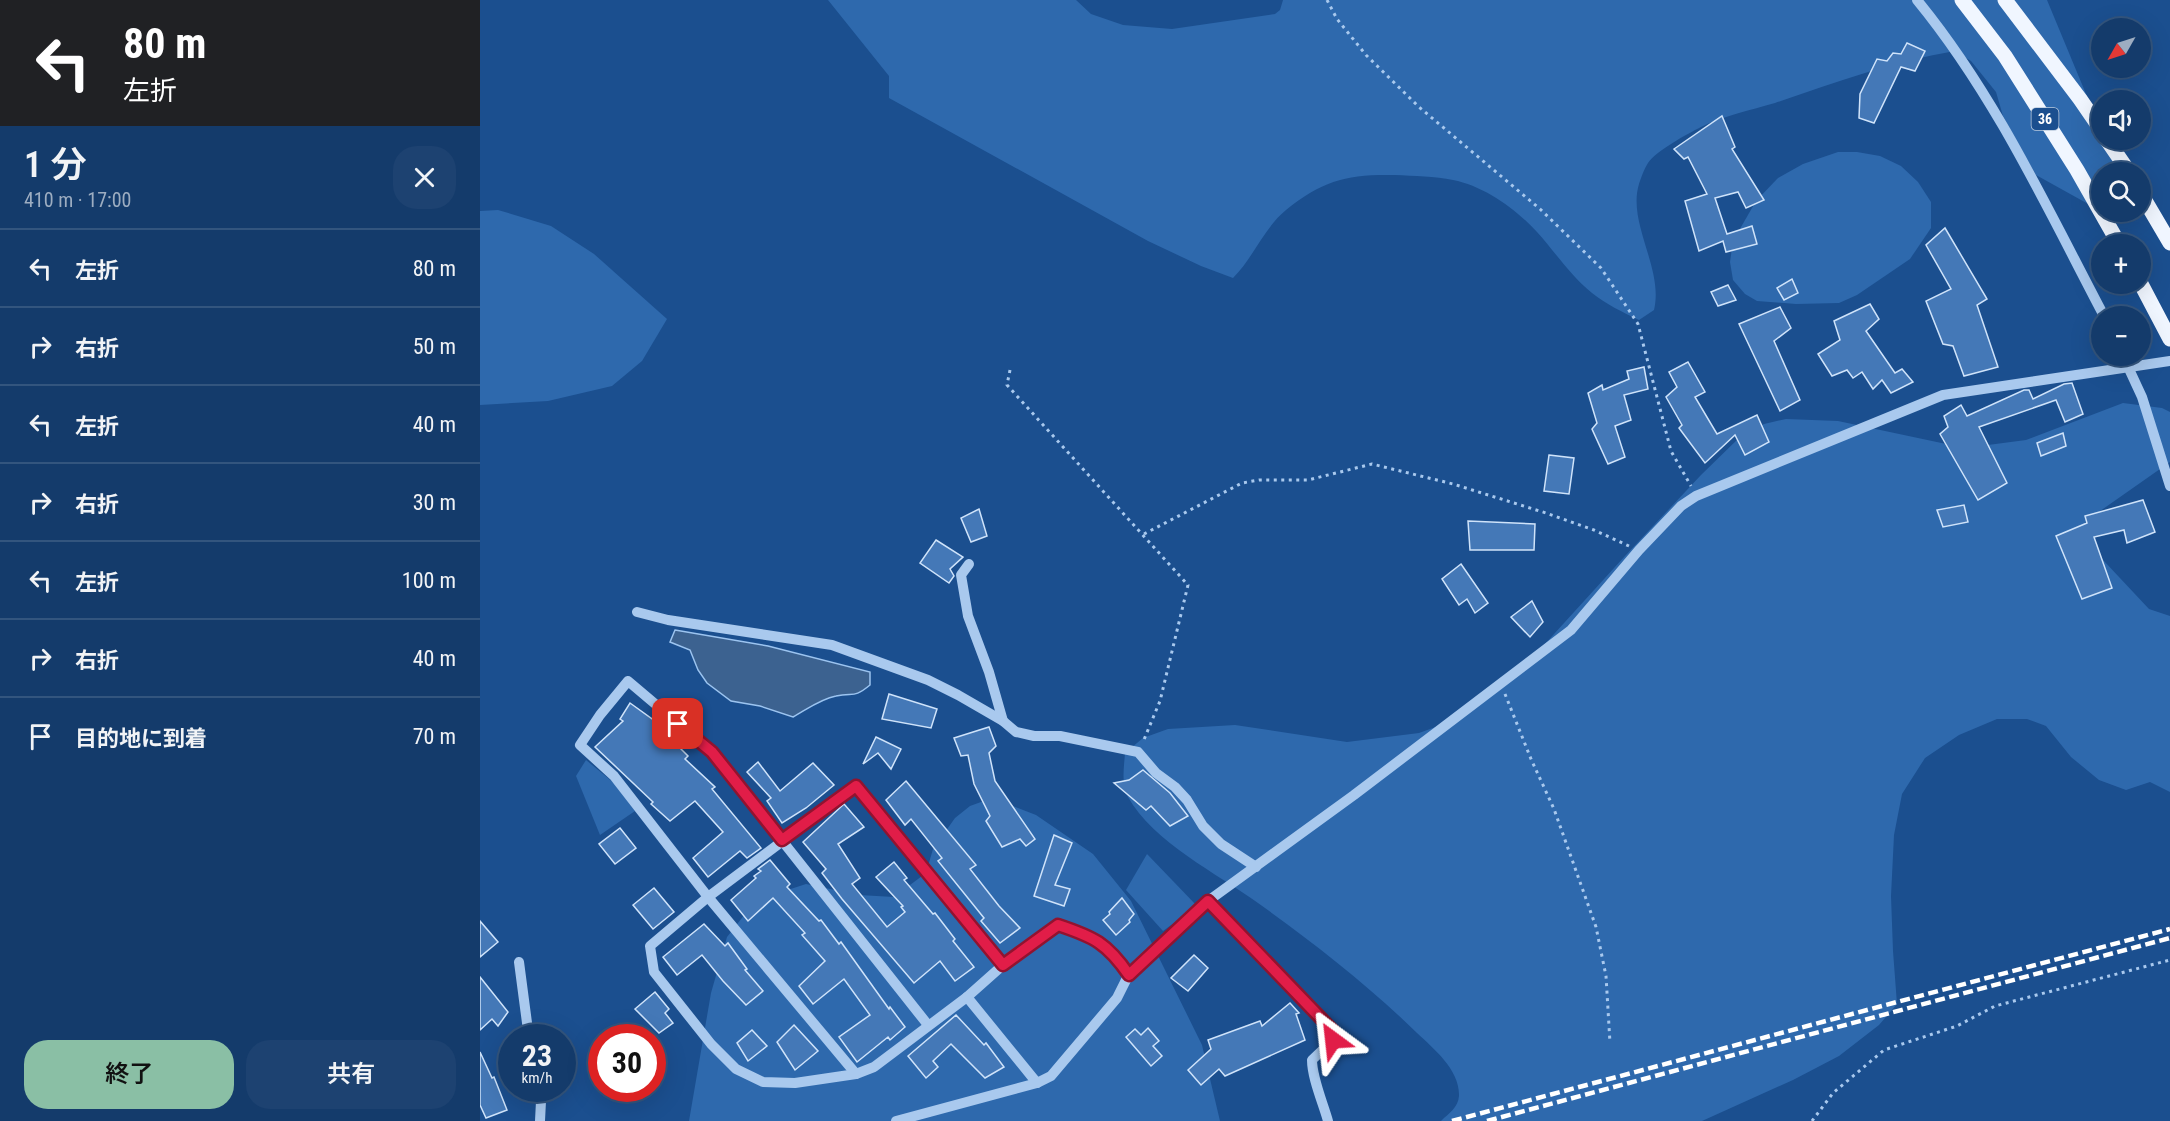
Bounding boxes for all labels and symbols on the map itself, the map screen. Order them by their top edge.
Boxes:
north arrow [2091,18,2151,78]
road number: 36 [2032,108,2058,130]
pin [652,698,703,749]
position arrow [1301,1008,1365,1072]
speed limit sign: 30 [588,1024,666,1102]

